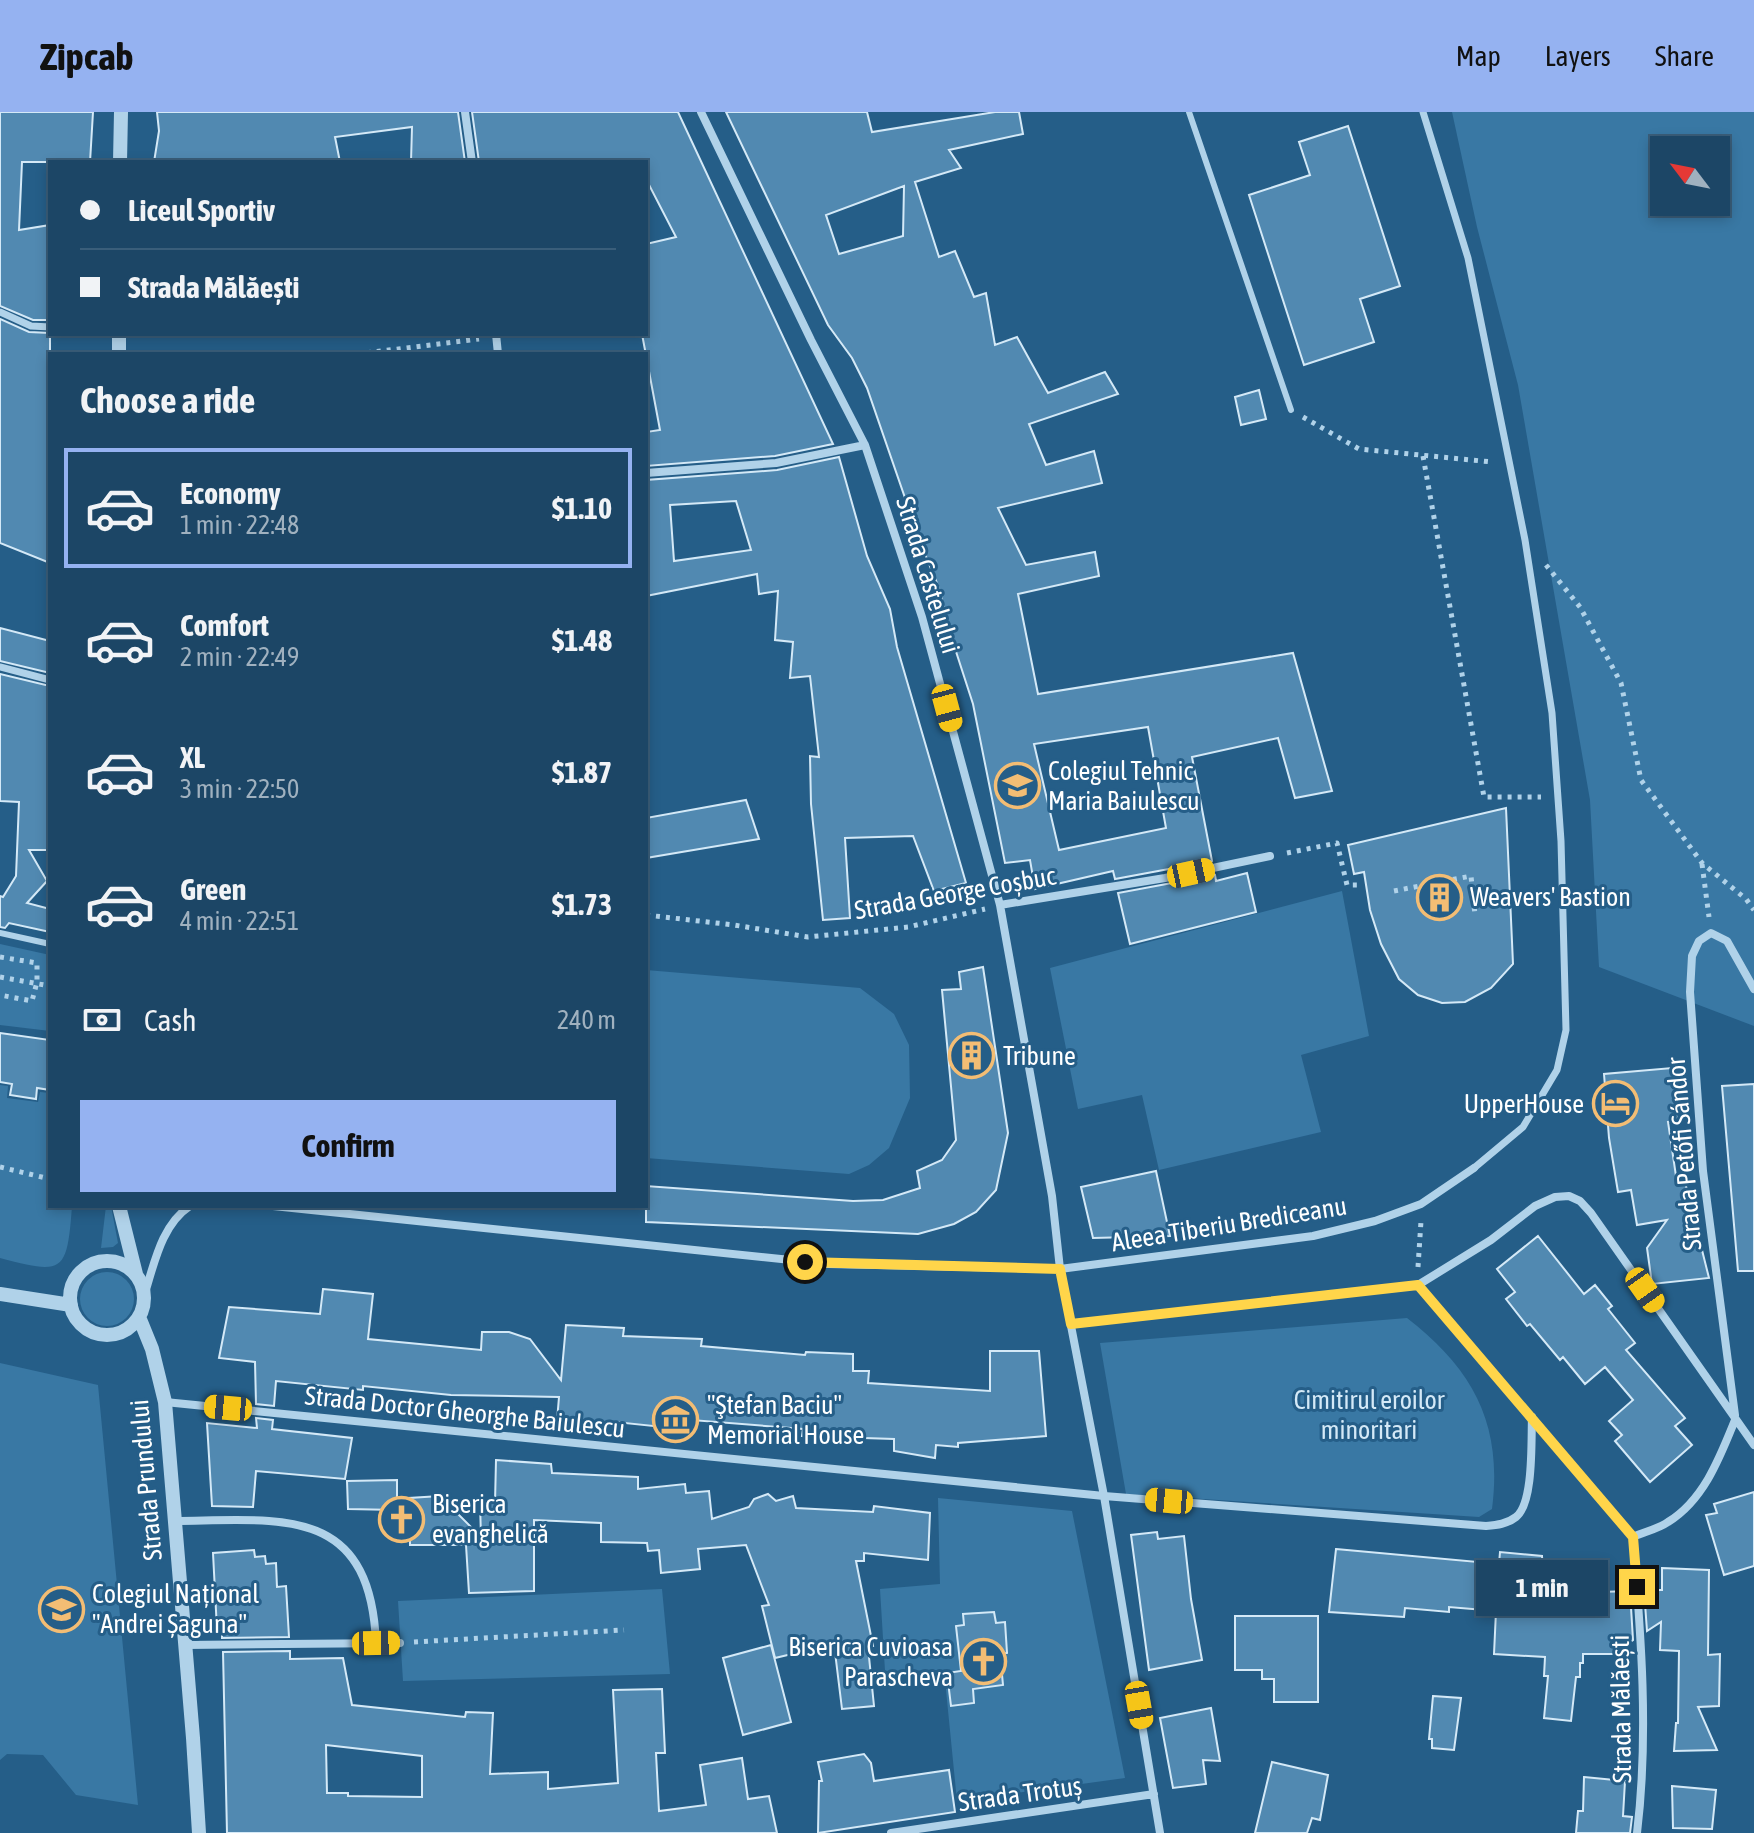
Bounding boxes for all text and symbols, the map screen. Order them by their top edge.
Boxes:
text: Zipcab [40,35,134,78]
text: Map [1456,40,1501,72]
text: Layers [1545,40,1611,72]
text: Share [1655,40,1714,72]
north arrow [1650,136,1730,216]
map controls [1650,136,1730,216]
text: Liceul Sportiv [128,193,275,227]
text: Strada Mălăești [128,270,299,304]
text: Choose a ride [80,379,255,421]
icon: car [84,472,156,544]
text: Economy [180,476,281,510]
text: $1.10 [552,491,612,525]
street label: Strada Castelului [890,493,966,657]
text: 1 min · 22:48 [180,510,299,540]
icon: car [84,604,156,676]
text: Comfort [180,608,269,642]
text: $1.48 [552,623,612,657]
text: 2 min · 22:49 [180,642,299,672]
car [929,682,965,734]
icon: car [84,736,156,808]
text: XL [180,740,205,774]
text: $1.87 [552,755,612,789]
place label: Colegiul Tehnic Maria Baiulescu [1048,756,1200,816]
school or university icon: Colegiul Tehnic Maria Baiulescu [993,762,1041,810]
text: 3 min · 22:50 [180,774,299,804]
car [1165,856,1217,890]
street label: Strada George Coșbuc [852,860,1058,925]
icon: car [84,868,156,940]
text: Green [180,872,246,906]
building icon: Weavers' Bastion [1415,873,1463,921]
place label: Weavers' Bastion [1470,882,1631,912]
text: $1.73 [552,887,612,921]
text: 4 min · 22:51 [180,906,299,936]
icon: cash [80,998,124,1042]
text: Cash [144,1003,197,1037]
text: 240 m [557,1005,616,1035]
building icon: Tribune [948,1032,996,1080]
place label: Tribune [1003,1041,1076,1071]
street label: Strada Petőfi Sándor [1661,1056,1707,1252]
hotel icon: UpperHouse [1591,1080,1639,1128]
place label: UpperHouse [1464,1089,1584,1119]
button: Confirm [80,1100,616,1192]
street label: Aleea Tiberiu Brediceanu [1109,1191,1349,1257]
route start [787,1244,823,1280]
car [1621,1263,1669,1317]
street label: Strada Doctor Gheorghe Baiulescu [303,1380,627,1444]
park label: Cimitirul eroilor minoritari [1294,1385,1445,1445]
place label: "Ştefan Baciu" Memorial House [707,1390,864,1450]
car [203,1394,253,1422]
museum icon: "Ştefan Baciu" Memorial House [652,1396,700,1444]
street label: Strada Prundului [124,1398,168,1562]
car [1144,1487,1194,1515]
place label: Biserica evanghelică [432,1489,549,1549]
church icon: Biserica evanghelică [377,1495,425,1543]
callout: 1 min [1477,1559,1609,1615]
route end [1619,1569,1655,1605]
text: 1 min [1515,1573,1569,1603]
place label: Colegiul Național "Andrei Șaguna" [92,1579,259,1639]
school or university icon: Colegiul Național "Andrei Șaguna" [37,1585,85,1633]
car [352,1631,400,1655]
place label: Biserica Cuvioasa Parascheva [788,1632,953,1692]
street label: Strada Mălăești [1605,1634,1637,1784]
church icon: Biserica Cuvioasa Parascheva [960,1638,1008,1686]
car [1123,1679,1155,1731]
street label: Strada Trotuș [956,1770,1084,1818]

